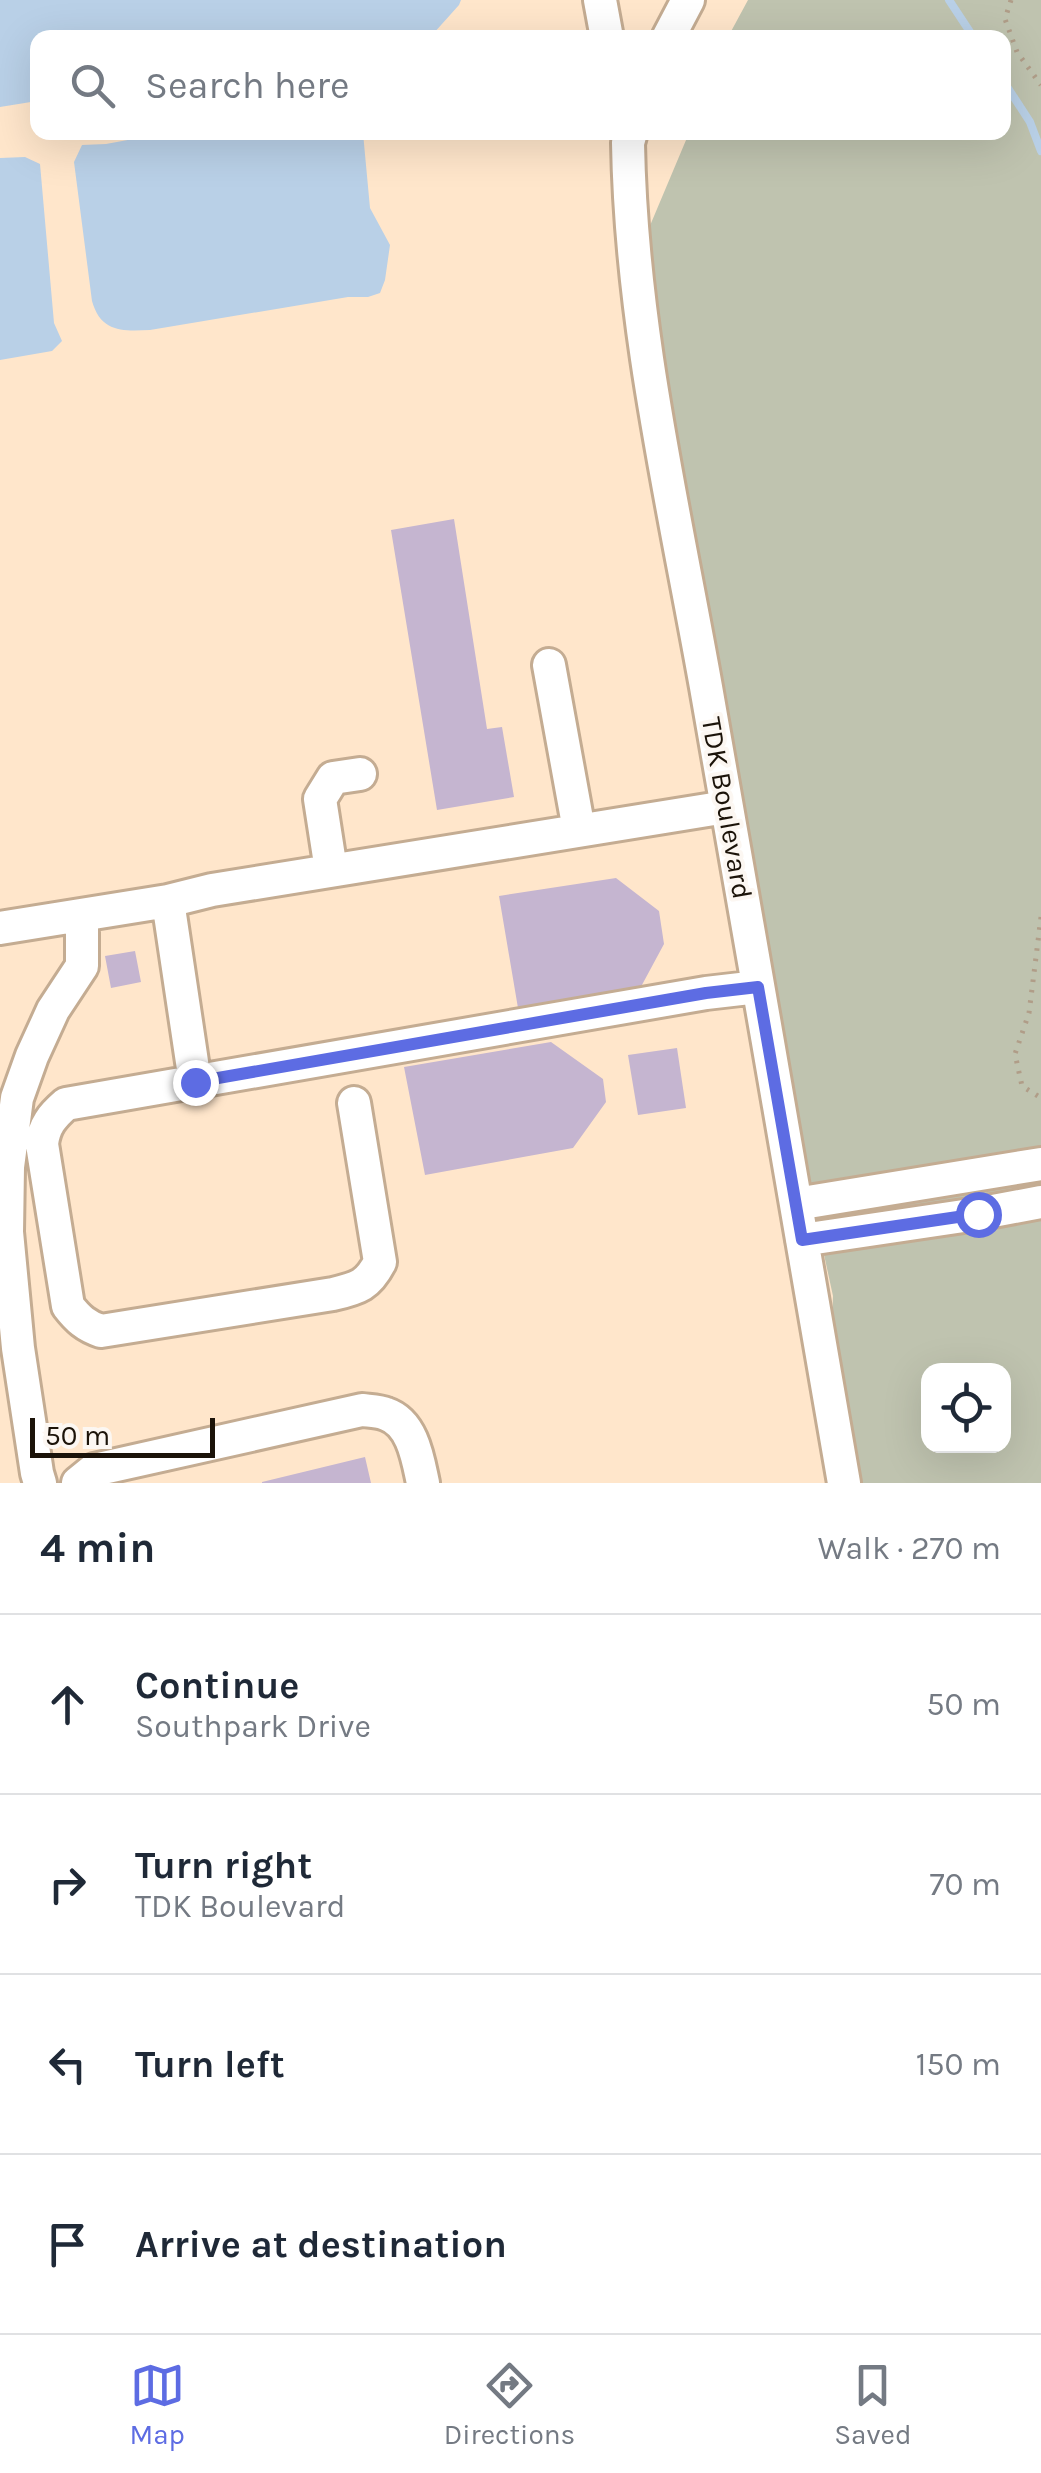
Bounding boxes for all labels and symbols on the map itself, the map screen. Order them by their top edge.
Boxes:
street label: TDK Boulevard [695,714,759,902]
route end [173,1060,219,1106]
route start [956,1192,1002,1238]
scale bar [30,1413,215,1458]

